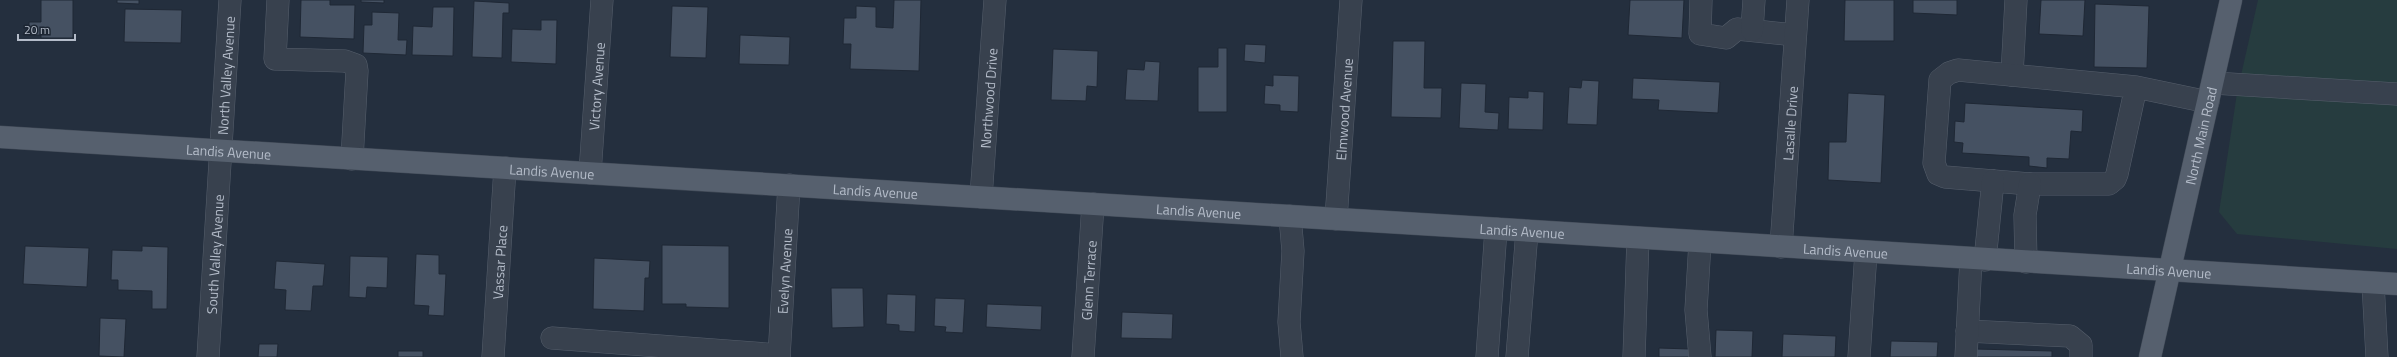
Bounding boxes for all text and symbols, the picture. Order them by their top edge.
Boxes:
street label: North Valley Avenue [211,15,239,136]
scale bar [18,16,75,42]
text: 20 m [24,20,50,39]
street label: Victory Avenue [582,41,610,131]
street label: Northwood Drive [974,47,1002,149]
street label: Elmwood Avenue [1330,57,1357,161]
street label: Lasalle Drive [1776,85,1803,161]
street label: North Main Road [2179,85,2222,187]
street label: Landis Avenue [185,138,272,164]
street label: Landis Avenue [509,158,595,184]
street label: Landis Avenue [832,178,919,204]
street label: South Valley Avenue [200,194,229,315]
street label: Landis Avenue [1156,197,1242,224]
street label: Landis Avenue [1479,217,1565,243]
street label: Vassar Place [486,224,512,300]
street label: Evelyn Avenue [771,228,797,315]
street label: Landis Avenue [1802,237,1889,263]
street label: Glenn Terrace [1075,240,1101,321]
street label: Landis Avenue [2126,257,2212,283]

